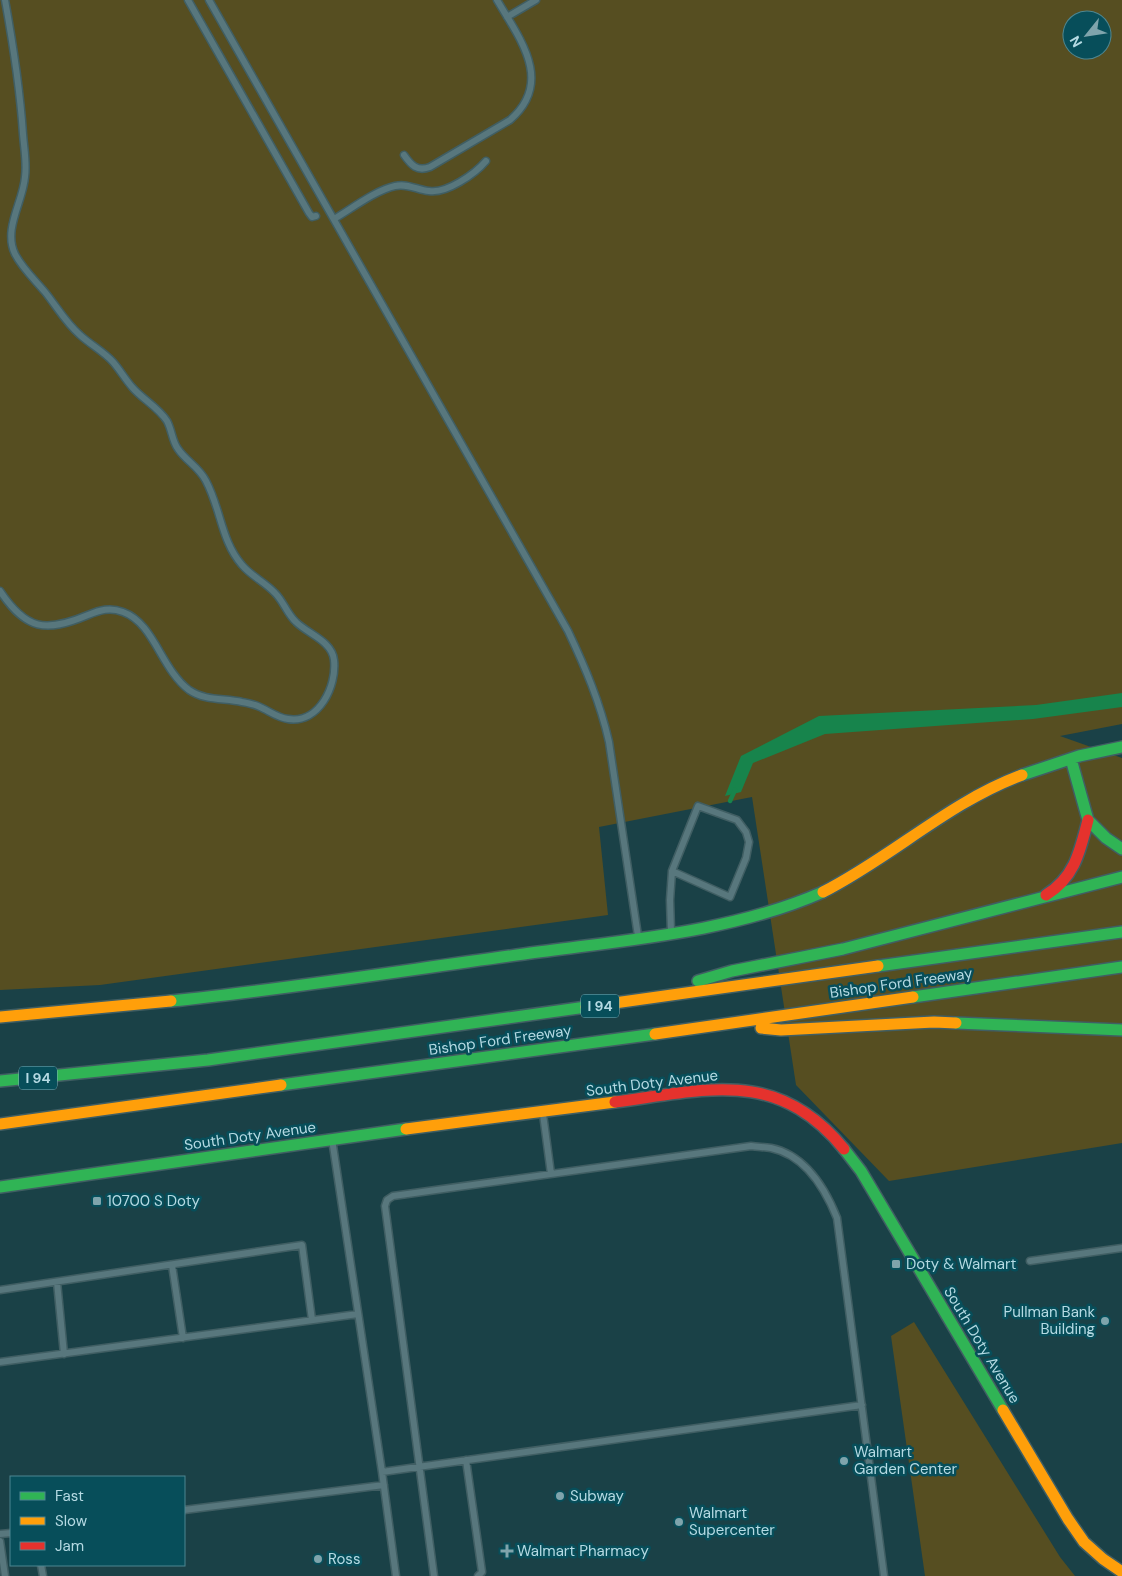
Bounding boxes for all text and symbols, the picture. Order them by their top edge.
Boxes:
north arrow [1062,10,1112,60]
text: N [1065,33,1086,50]
street label: Bishop Ford Freeway [828,963,974,1003]
road number: I 94 [581,994,619,1018]
street label: Bishop Ford Freeway [427,1020,573,1060]
street label: South Doty Avenue [585,1065,719,1101]
road number: I 94 [19,1066,57,1090]
street label: South Doty Avenue [183,1117,317,1155]
place label: 10700 S Doty [107,1191,201,1211]
marker: 10700 S Doty [91,1195,103,1207]
place label: Doty & Walmart [906,1254,1016,1274]
marker: Doty & Walmart [890,1258,902,1270]
street label: South Doty Avenue [939,1283,1025,1407]
place label: Pullman Bank Building [1004,1302,1095,1339]
marker: Pullman Bank Building [1099,1315,1111,1327]
place label: Walmart Garden Center [854,1442,957,1479]
marker: Walmart Garden Center [838,1455,850,1467]
legend [10,1476,185,1566]
text: Fast [55,1486,84,1506]
place label: Subway [570,1486,625,1506]
marker: Subway [554,1490,566,1502]
place label: Walmart Supercenter [689,1503,775,1540]
text: Slow [55,1511,88,1531]
marker: Walmart Supercenter [673,1516,685,1528]
text: Jam [55,1536,84,1556]
place label: Walmart Pharmacy [517,1541,649,1561]
marker: Walmart Pharmacy [501,1545,513,1557]
place label: Ross [328,1549,360,1569]
marker: Ross [312,1553,324,1565]

